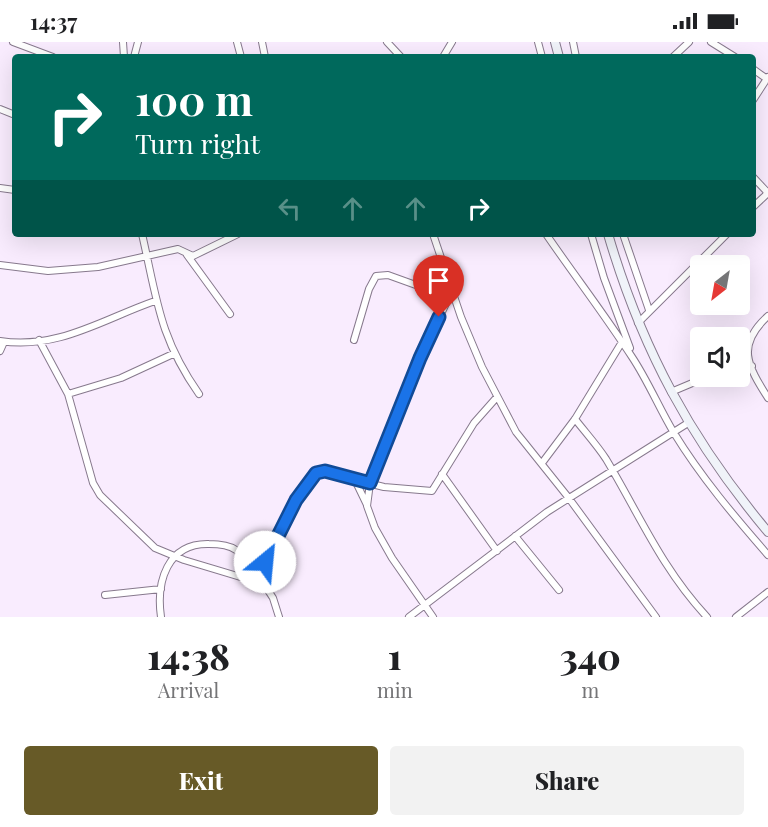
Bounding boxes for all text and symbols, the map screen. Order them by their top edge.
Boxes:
text: 14:37 [30,6,77,36]
text: 100 m [135,71,253,127]
icon: right [36,78,114,156]
text: Turn right [135,125,260,161]
icon: left [273,192,306,225]
icon: ahead [336,192,369,225]
icon: ahead [399,192,432,225]
icon: right [462,192,495,225]
pin [413,255,464,317]
north arrow [690,255,750,315]
map controls [690,255,750,387]
icon: arrive [422,264,455,297]
button: sound [690,327,750,387]
position arrow [233,530,297,594]
text: 14:38 [147,631,230,679]
text: 1 [388,631,402,679]
text: 340 [560,631,621,679]
text: Arrival [158,676,219,703]
text: min [377,676,413,703]
text: m [581,676,599,703]
button: Exit [24,746,378,815]
button: Share [390,746,744,815]

